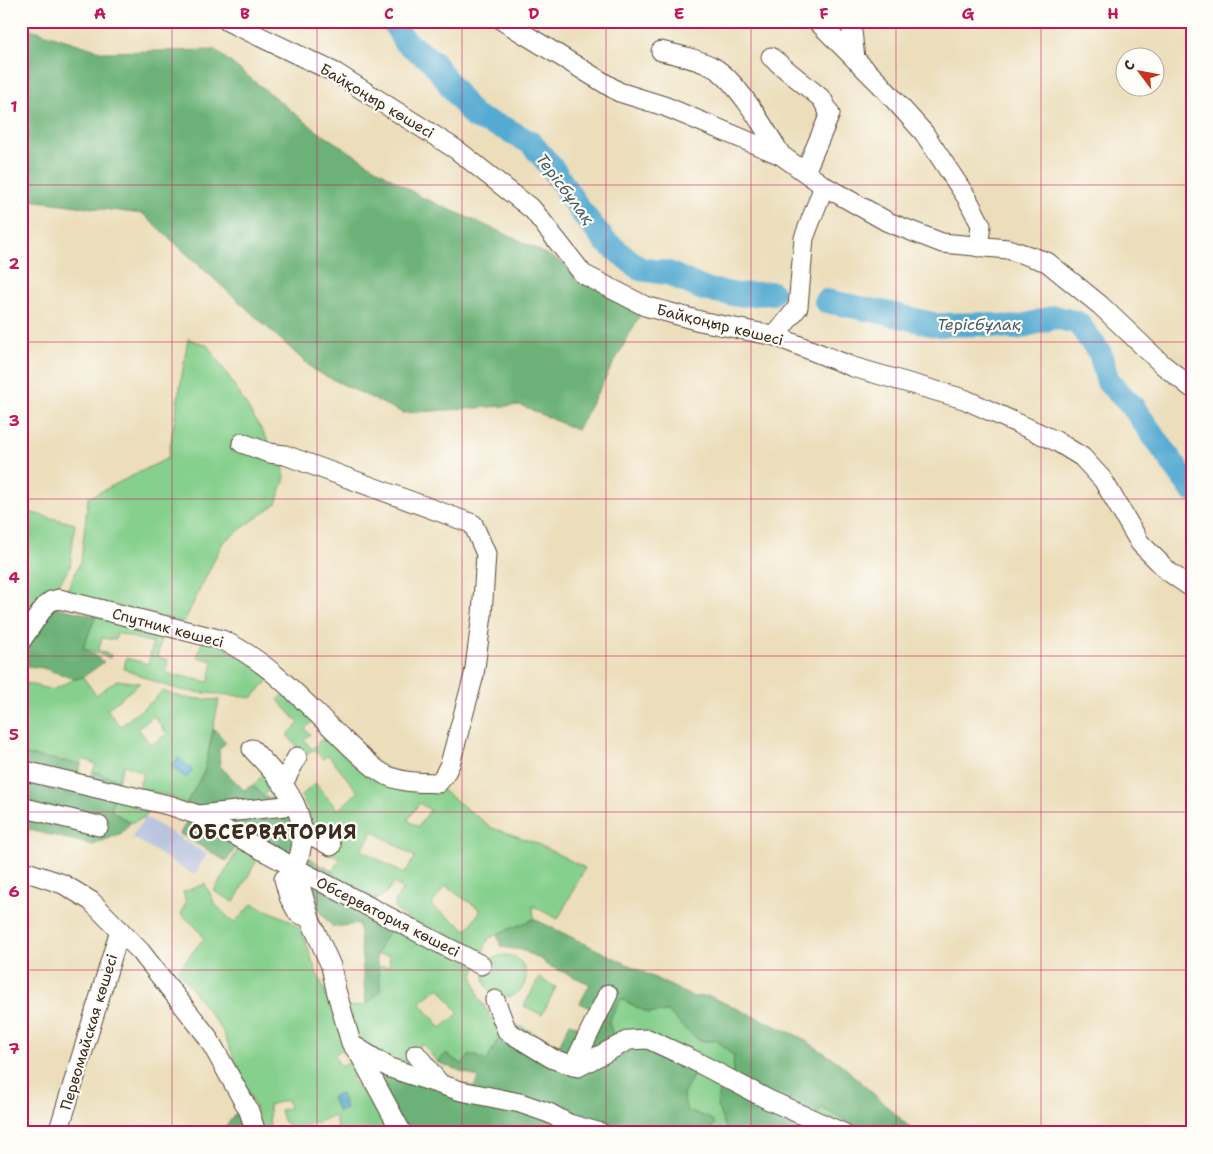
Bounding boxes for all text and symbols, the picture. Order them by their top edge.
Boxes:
text: A [94,3,106,24]
text: B [240,3,250,24]
text: C [384,3,394,24]
text: D [528,3,540,24]
text: E [674,3,684,24]
text: F [819,3,829,24]
text: G [962,3,975,24]
text: H [1107,3,1119,24]
north arrow [1116,48,1166,98]
text: С [1119,57,1139,74]
street label: Байқоңыр көшесі [316,59,438,143]
text: 1 [10,96,18,117]
water label: Терісбұлақ [531,149,599,229]
text: 2 [8,253,20,274]
street label: Байқоңыр көшесі [654,300,786,350]
water label: Терісбұлақ [937,314,1021,335]
text: 3 [8,410,20,431]
text: 4 [8,567,20,588]
street label: Спутник көшесі [110,603,226,653]
text: 5 [9,724,19,745]
district label: ОБСЕРВАТОРИЯ [188,819,358,845]
street label: Обсерватория көшесі [313,872,463,962]
text: 6 [8,881,20,902]
street label: Первомайская көшесі [56,952,122,1112]
text: 7 [8,1038,20,1059]

